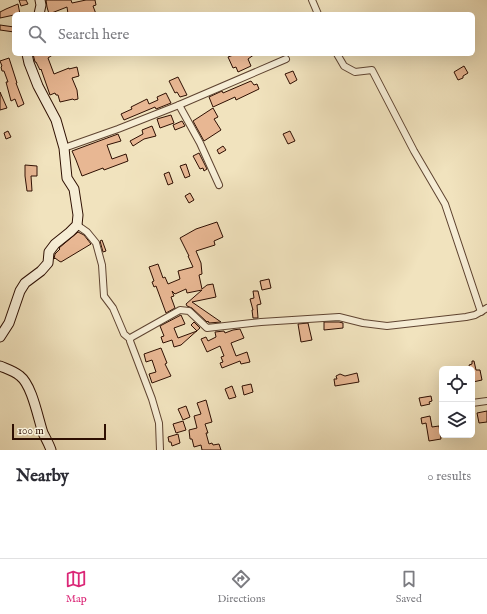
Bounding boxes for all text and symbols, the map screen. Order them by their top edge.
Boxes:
search box [12,12,475,56]
icon: search [26,23,48,45]
text: Search here [58,25,129,44]
map controls [439,366,475,438]
button: locate [439,366,475,402]
button: layers [439,402,475,438]
scale bar [12,422,106,441]
text: 100 m [18,424,44,438]
text: Nearby [16,466,69,487]
text: 0 results [427,468,471,485]
tab: Map [65,568,87,606]
tab: Directions [218,568,265,606]
tab: Saved [396,568,422,606]

